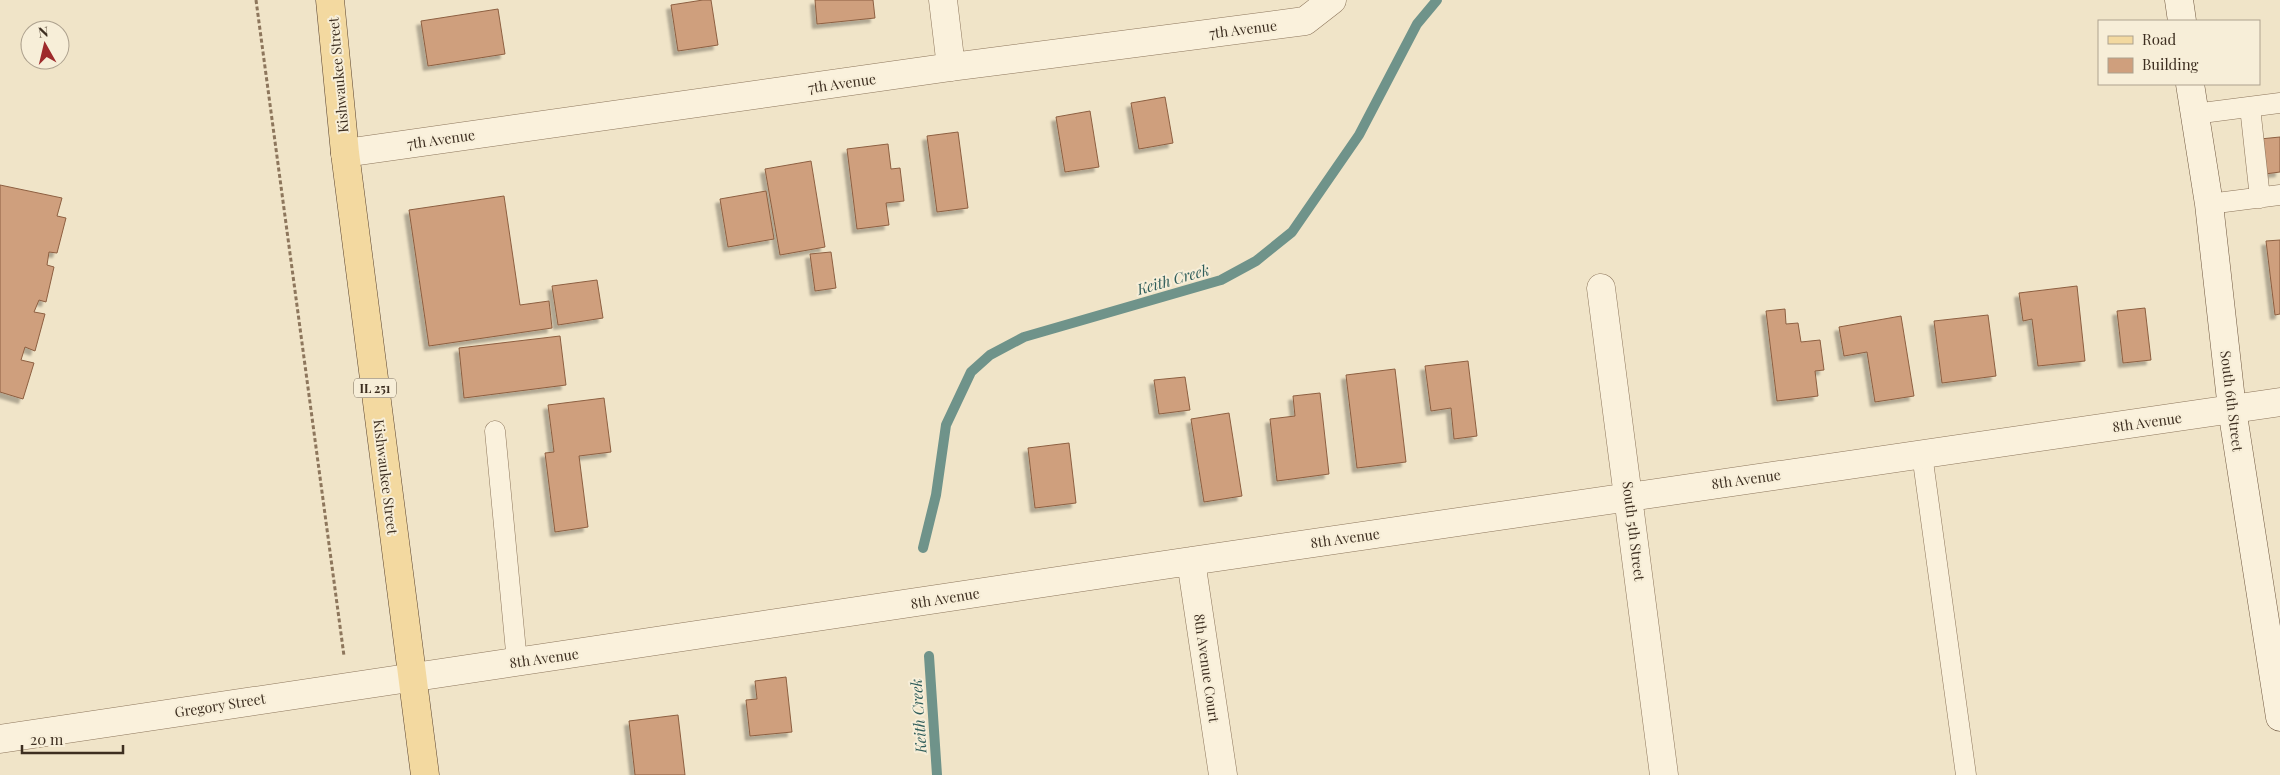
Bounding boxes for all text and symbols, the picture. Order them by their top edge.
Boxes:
street label: Kishwaukee Street [323,15,353,134]
street label: 7th Avenue [1208,15,1278,43]
north arrow [20,20,70,70]
legend [2098,20,2260,85]
text: N [37,22,49,42]
text: Road [2142,29,2176,49]
text: Building [2142,54,2199,74]
street label: 7th Avenue [807,69,877,97]
street label: 7th Avenue [406,125,476,153]
water label: Keith Creek [1134,259,1212,299]
street label: South 6th Street [2216,349,2248,454]
road number: IL 251 [354,378,396,398]
street label: 8th Avenue [2111,408,2183,436]
street label: Kishwaukee Street [370,418,403,537]
street label: 8th Avenue [1710,465,1782,493]
street label: South 5th Street [1618,480,1650,583]
street label: 8th Avenue [1309,524,1381,552]
street label: 8th Avenue [909,583,981,613]
street label: 8th Avenue Court [1190,612,1224,725]
street label: 8th Avenue [508,644,580,672]
water label: Keith Creek [905,678,931,755]
street label: Gregory Street [173,688,268,722]
scale bar [22,722,124,754]
text: 20 m [30,729,64,749]

